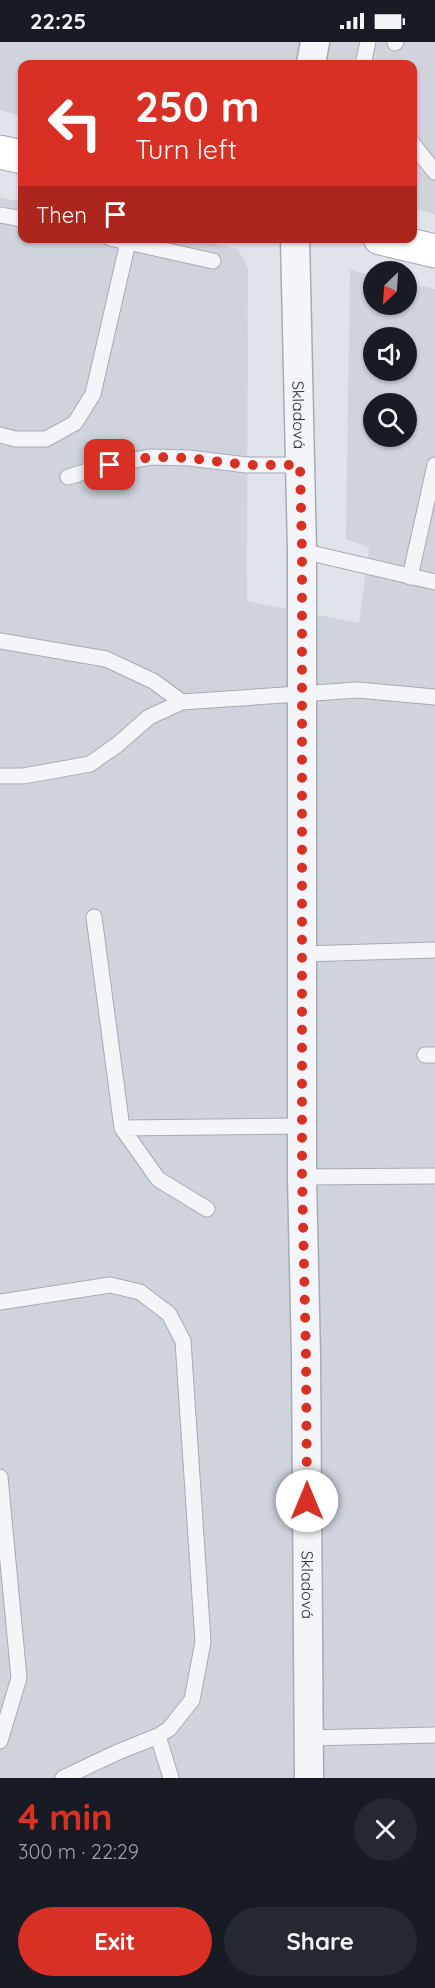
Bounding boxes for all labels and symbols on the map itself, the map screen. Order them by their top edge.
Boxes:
north arrow [363,261,417,315]
street label: Skladová [288,381,310,449]
pin [84,439,135,490]
position arrow [275,1469,339,1533]
street label: Skladová [297,1551,318,1619]

